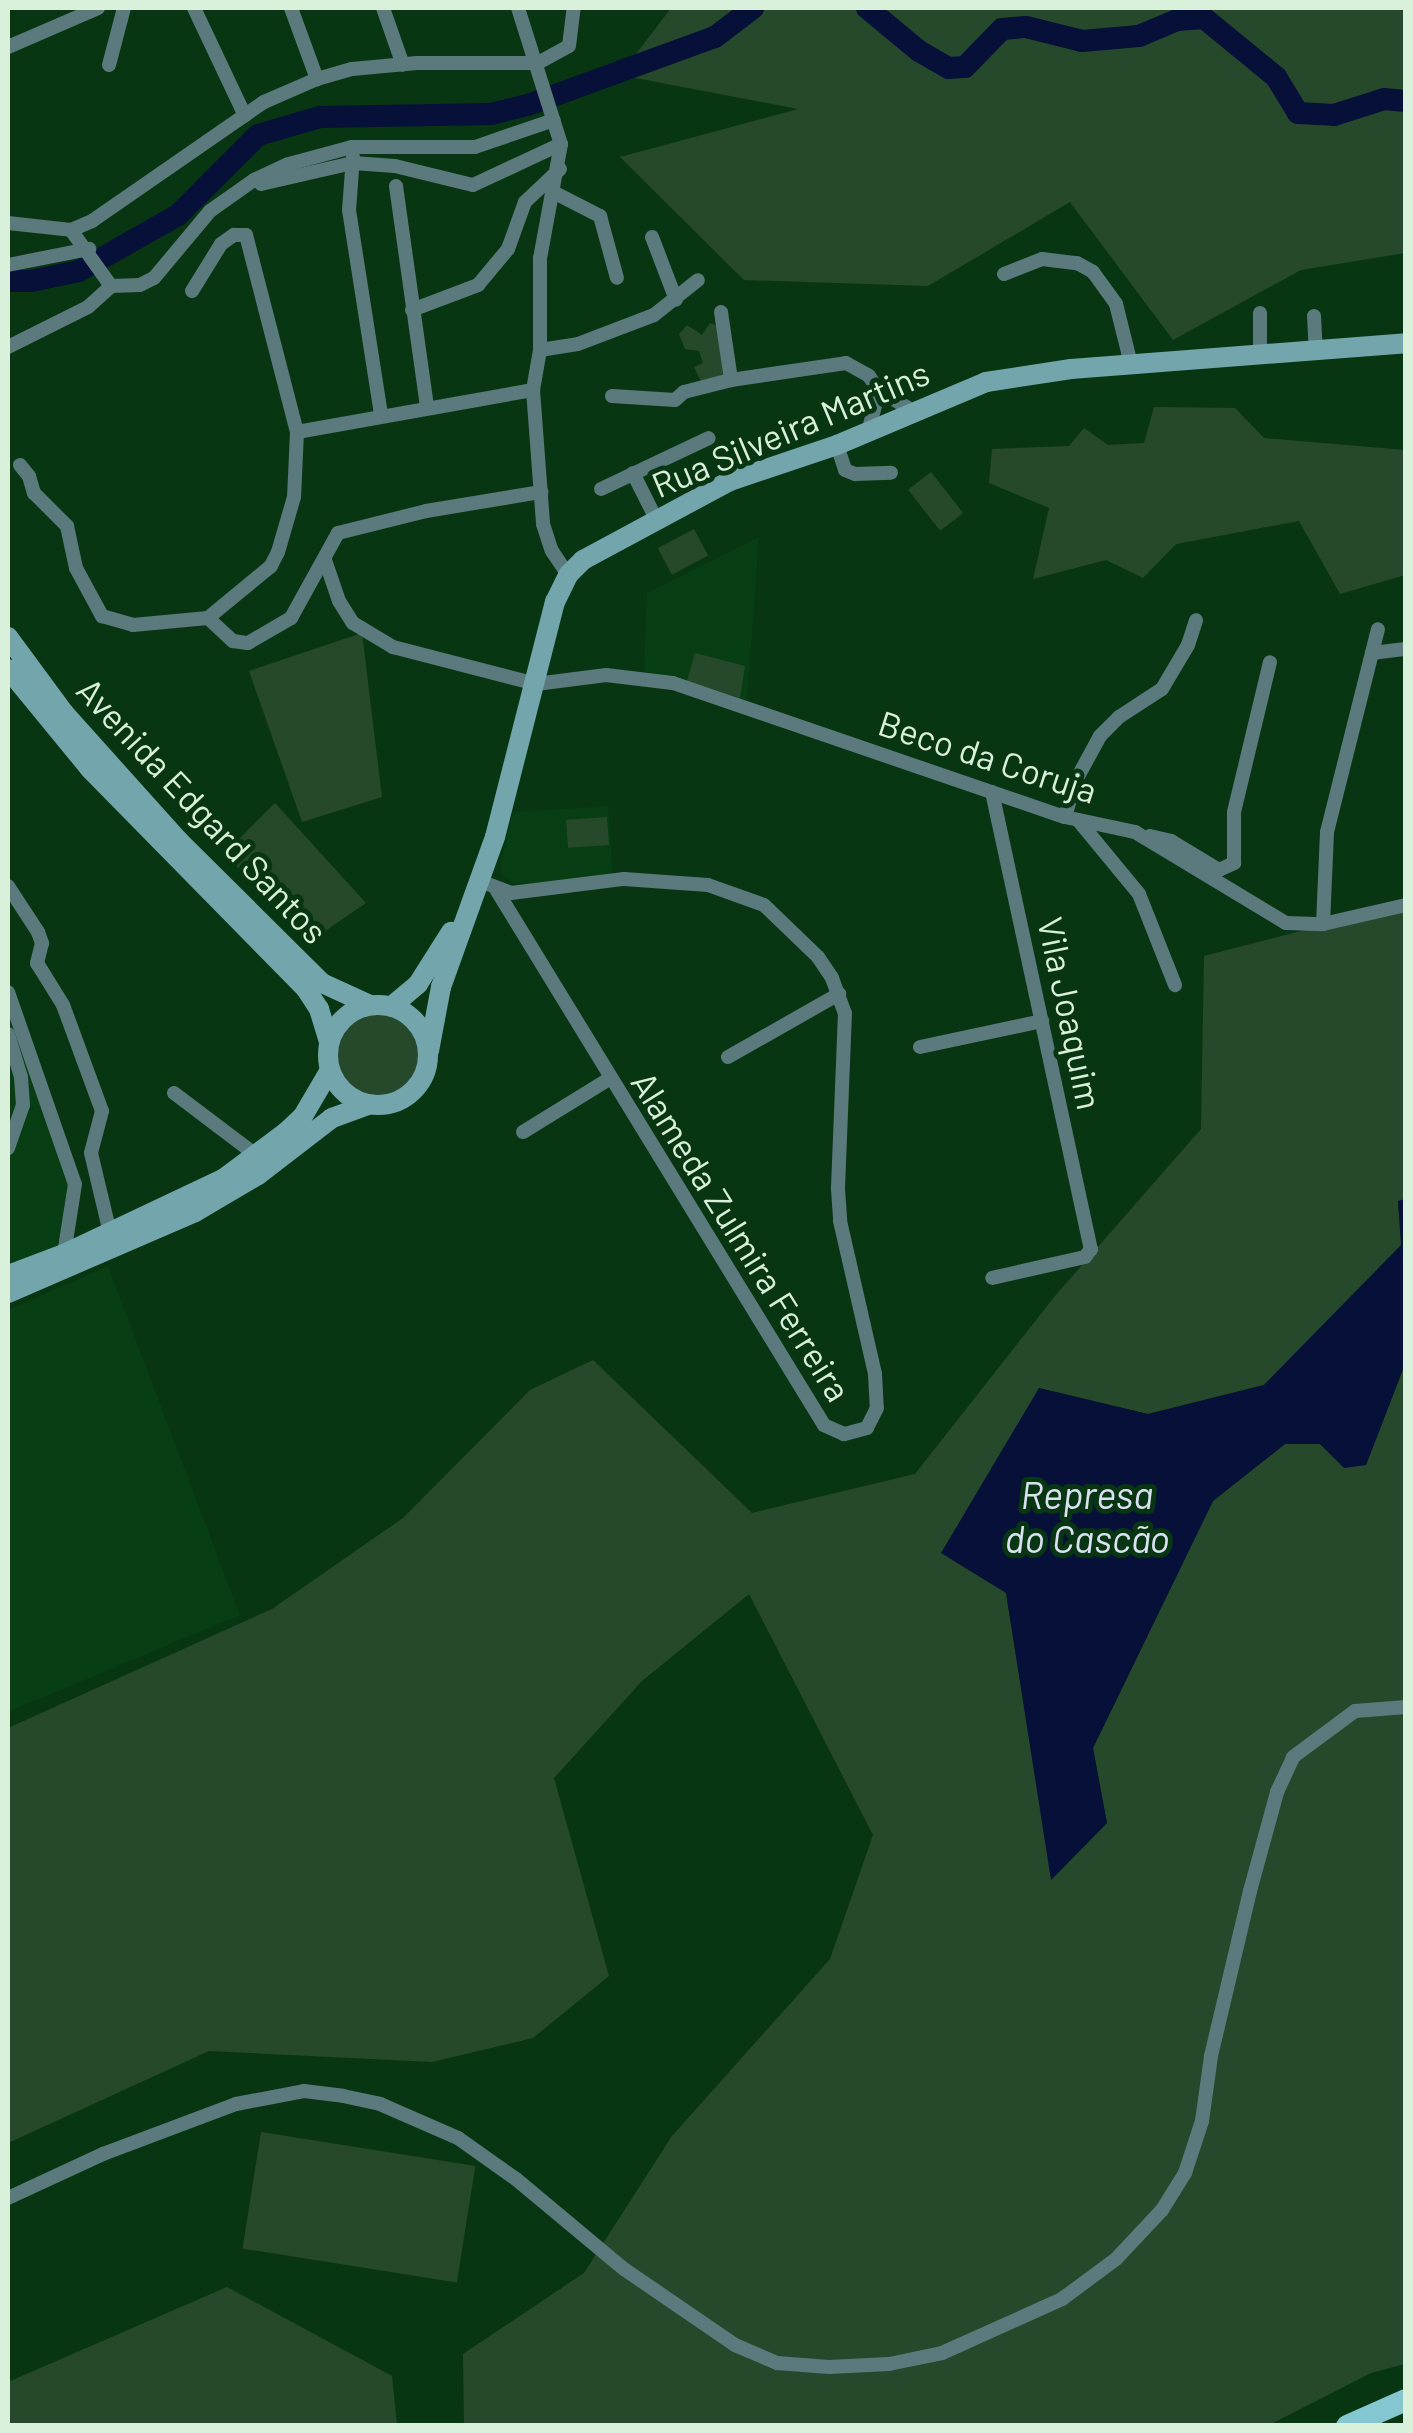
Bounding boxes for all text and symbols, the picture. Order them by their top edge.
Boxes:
street label: Rua Silveira Martins [645,351,935,505]
street label: Avenida Edgard Santos [69,669,337,951]
street label: Beco da Coruja [874,701,1102,811]
street label: Vila Joaquim [1030,913,1112,1113]
street label: Alameda Zulmira Ferreira [623,1064,861,1408]
water label: Represa do Cascão [1004,1472,1170,1562]

